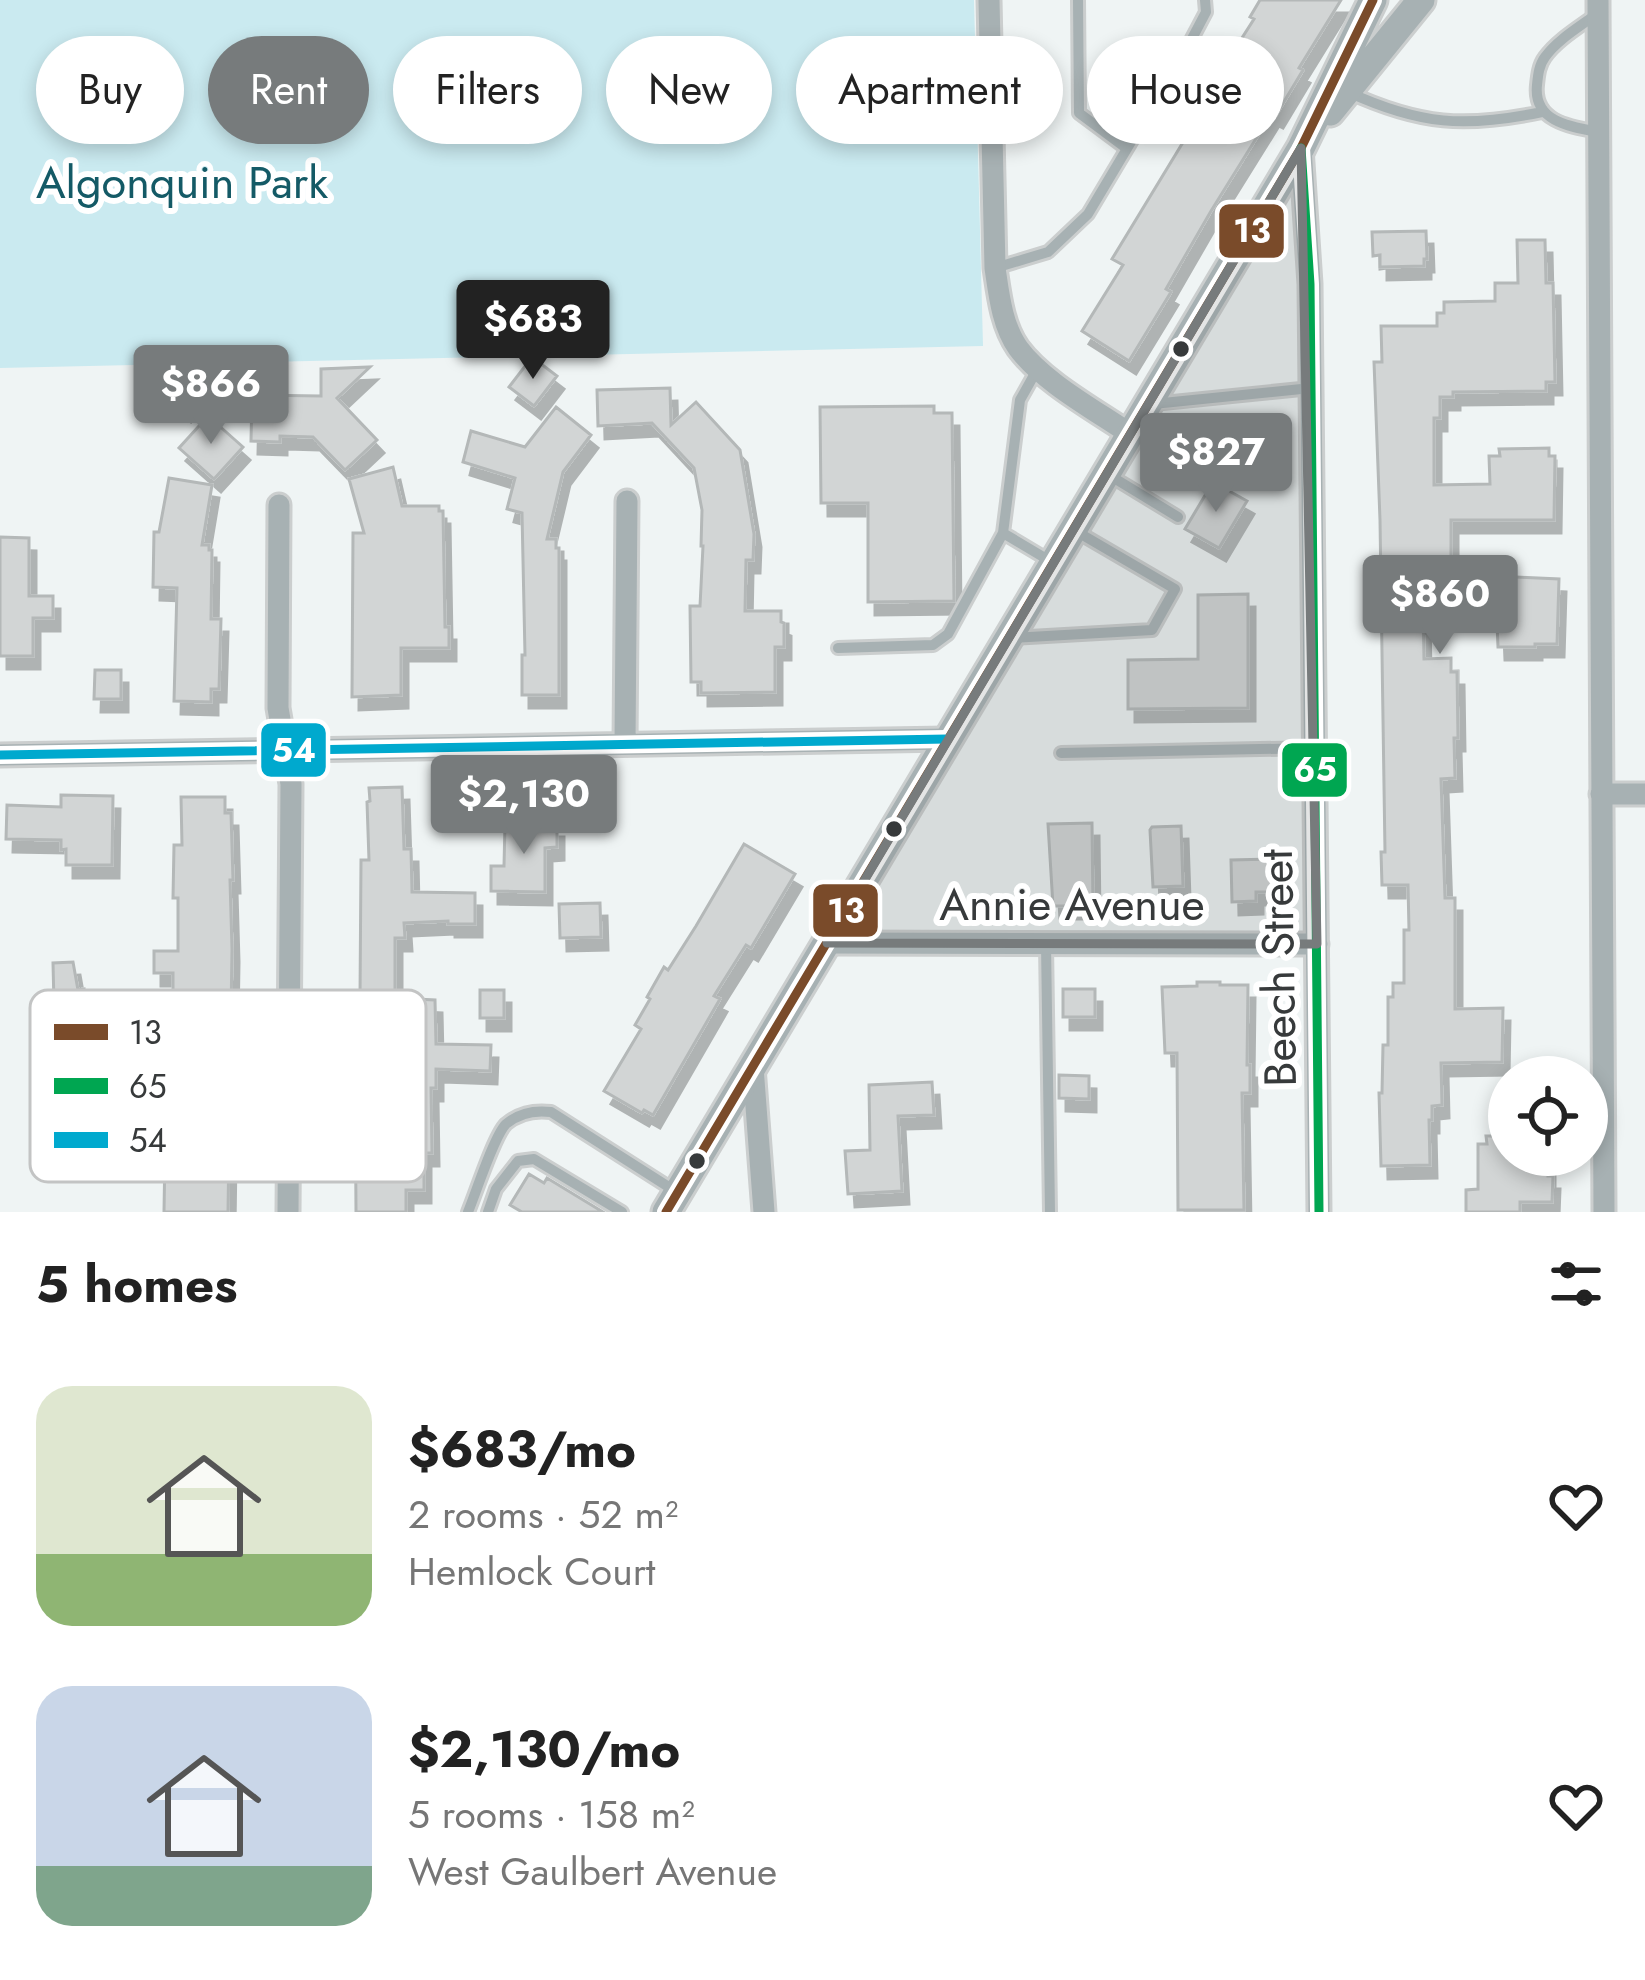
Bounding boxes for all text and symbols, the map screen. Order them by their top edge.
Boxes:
chip: Buy [36,36,184,144]
chip: Rent [208,36,369,144]
chip: Filters [393,36,582,144]
chip: New [606,36,772,144]
chip: Apartment [796,36,1063,144]
chip: House [1087,36,1284,144]
park label: Algonquin Park [36,150,328,215]
line badge: 13 [1217,202,1286,260]
text: 13 [1233,207,1271,254]
pin: $683 [462,280,604,382]
text: $683 [483,290,583,347]
unlabelled marker [1170,338,1192,360]
pin: $866 [140,345,282,447]
text: $866 [161,355,261,412]
pin: $827 [1145,413,1287,515]
text: $827 [1167,423,1265,480]
pin: $860 [1369,555,1511,657]
text: $860 [1390,565,1490,622]
line badge: 54 [259,721,328,779]
text: 54 [272,727,316,774]
line badge: 65 [1280,741,1349,799]
text: 65 [1293,746,1337,793]
pin: $2,130 [426,755,622,857]
text: $2,130 [458,765,590,822]
unlabelled marker [883,818,905,840]
street label: Beech Street [1244,849,1313,1087]
street label: Annie Avenue [939,872,1205,937]
line badge: 13 [811,882,880,939]
text: 13 [827,887,865,934]
legend [30,990,426,1182]
text: 13 [129,1009,162,1056]
map controls [1488,1056,1608,1176]
button: locate [1488,1056,1608,1176]
text: 65 [129,1063,167,1110]
text: 54 [129,1117,167,1164]
unlabelled marker [686,1150,708,1172]
text: 5 homes [36,1247,238,1321]
icon: filters [1543,1251,1609,1317]
text: $683/mo [408,1412,636,1486]
icon: home [132,1434,276,1578]
icon: heart [1543,1473,1609,1539]
text: 2 rooms · 52 m² [408,1486,678,1543]
text: Hemlock Court [408,1543,655,1600]
text: $2,130/mo [408,1712,680,1786]
icon: home [132,1734,276,1878]
icon: heart [1543,1773,1609,1839]
text: 5 rooms · 158 m² [408,1786,695,1843]
text: West Gaulbert Avenue [408,1843,777,1900]

